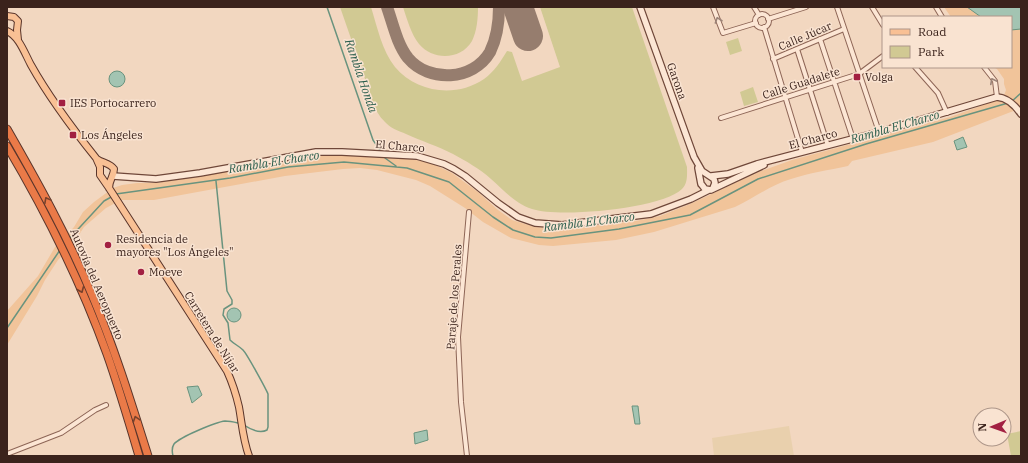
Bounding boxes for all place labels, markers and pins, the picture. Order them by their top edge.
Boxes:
place label: Volga [865,70,893,84]
marker: Volga [852,72,862,82]
place label: IES Portocarrero [70,96,156,110]
marker: IES Portocarrero [57,98,67,108]
place label: Los Ángeles [81,128,143,142]
marker: Los Ángeles [68,130,78,140]
place label: Residencia de mayores "Los Ángeles" [116,232,234,259]
marker: Residencia de mayores "Los Ángeles" [103,240,113,250]
place label: Moeve [149,265,183,279]
marker: Moeve [136,267,146,277]

